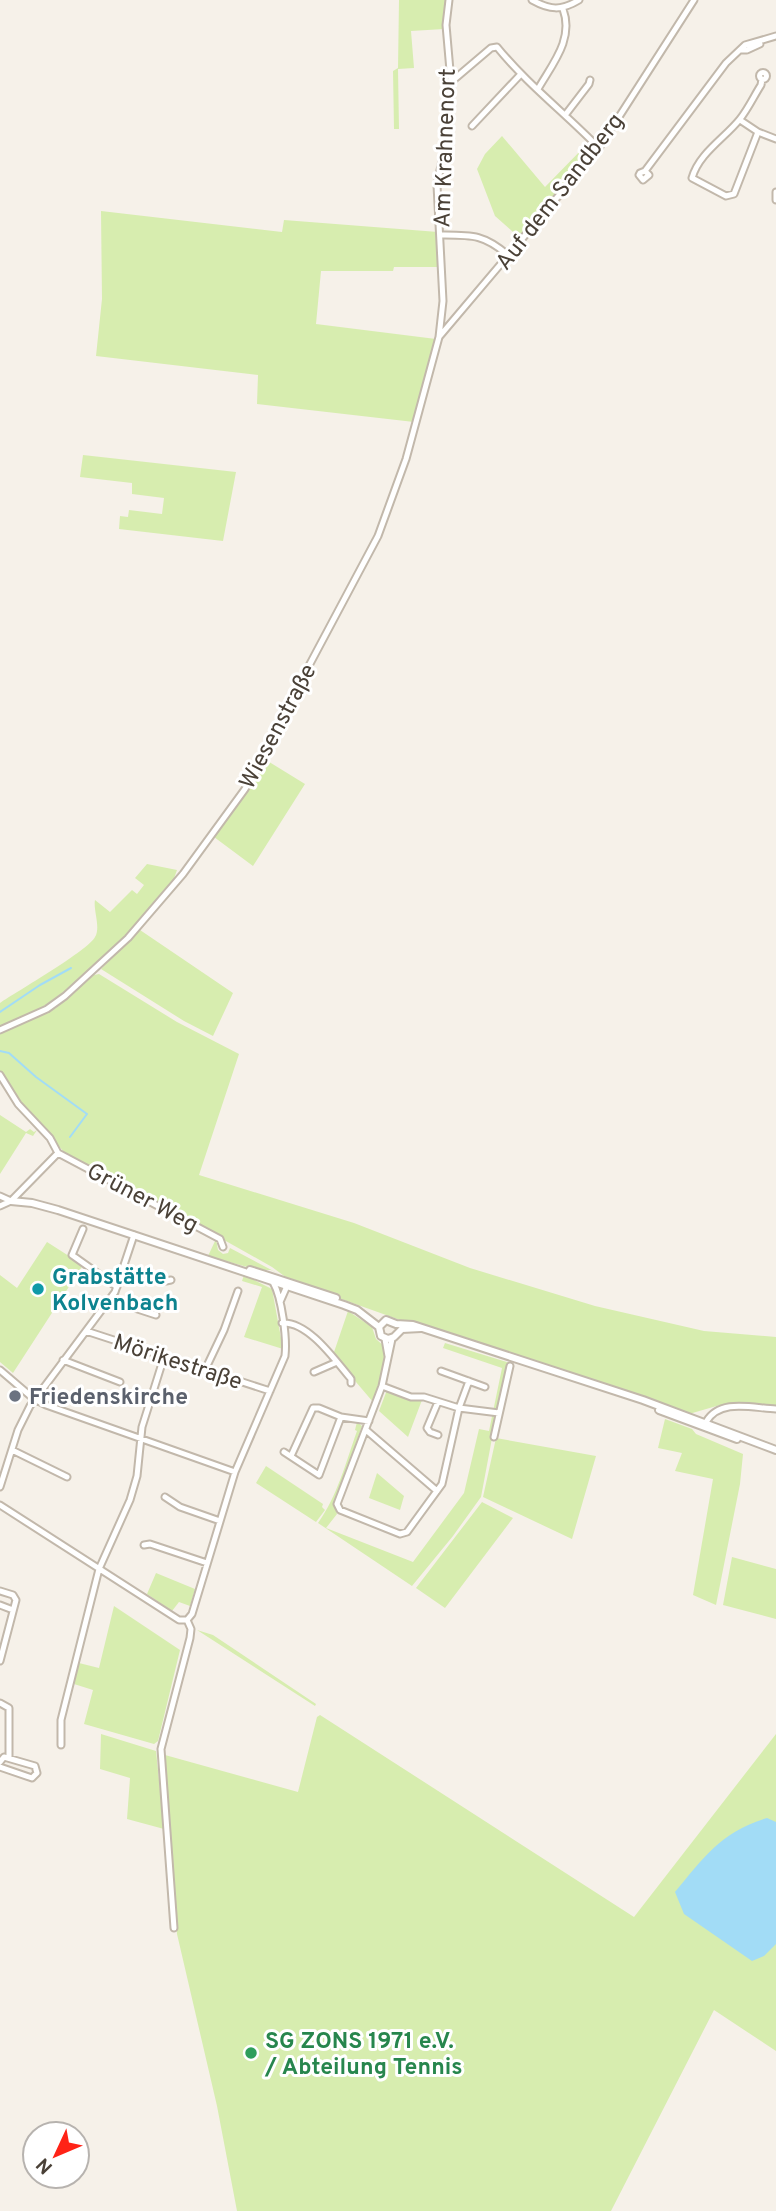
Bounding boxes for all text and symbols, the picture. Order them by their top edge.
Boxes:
street label: Am Krahnenort [429,68,464,228]
street label: Auf dem Sandberg [491,108,631,277]
street label: Wiesenstraße [234,660,324,795]
street label: Grüner Weg [81,1158,203,1241]
place label: Grabstätte Kolvenbach [52,1264,178,1319]
marker: Grabstätte Kolvenbach [30,1281,46,1297]
street label: Mörikestraße [109,1329,245,1398]
place label: Friedenskirche [29,1384,188,1413]
marker: Friedenskirche [7,1388,23,1404]
place label: SG ZONS 1971 e.V. / Abteilung Tennis [264,2028,463,2083]
marker: SG ZONS 1971 e.V. / Abteilung Tennis [243,2045,259,2061]
north arrow [21,2120,91,2190]
text: N [32,2152,59,2179]

